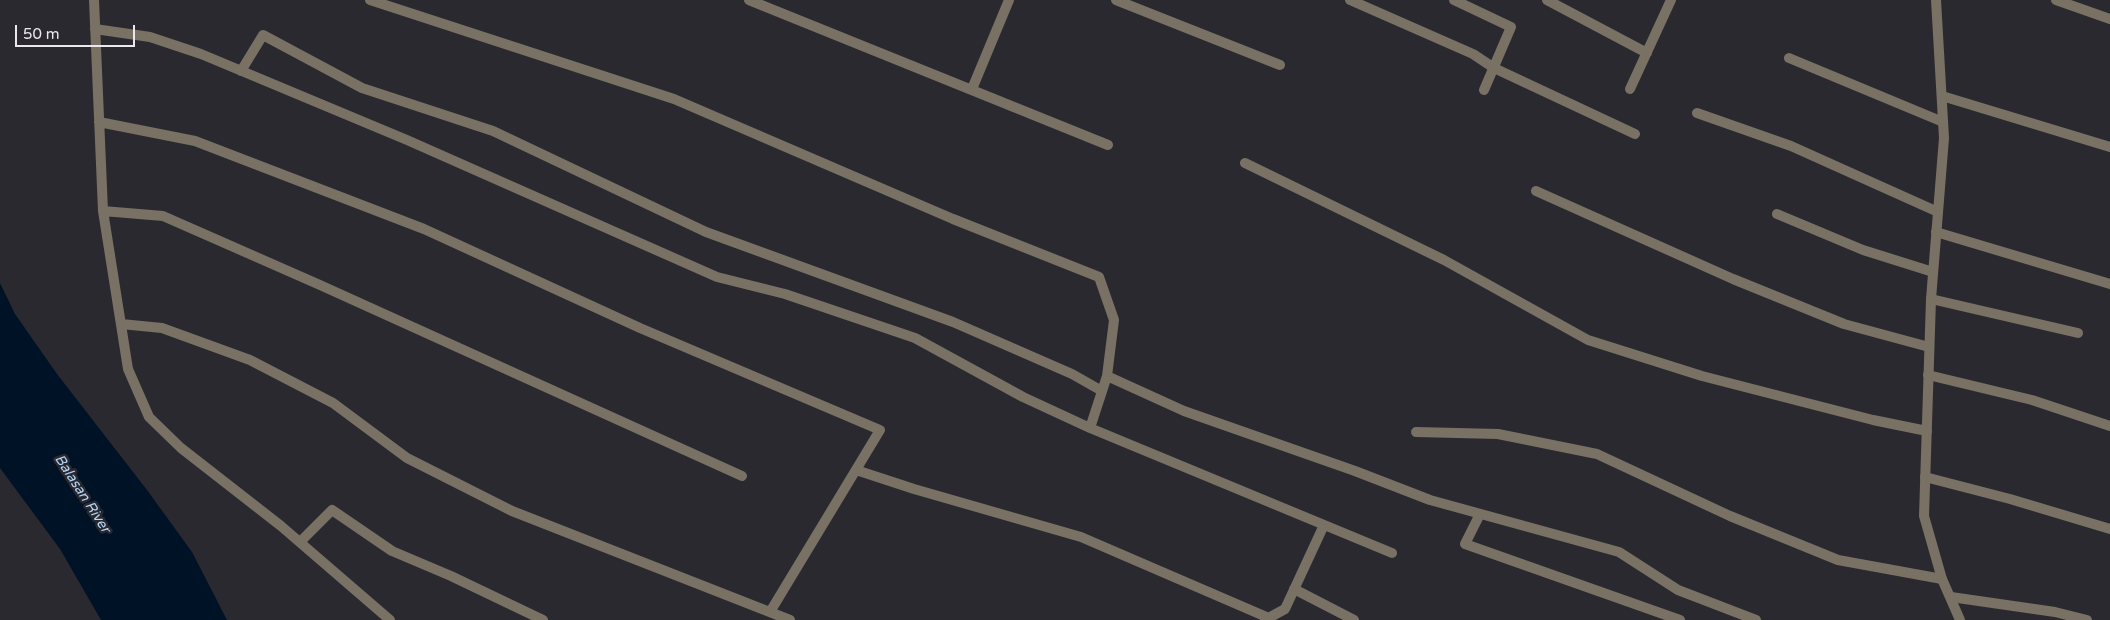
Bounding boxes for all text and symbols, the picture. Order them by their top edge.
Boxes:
scale bar [18,15,138,47]
text: 50 m [23,25,60,43]
water label: Balasan River [51,452,113,536]

